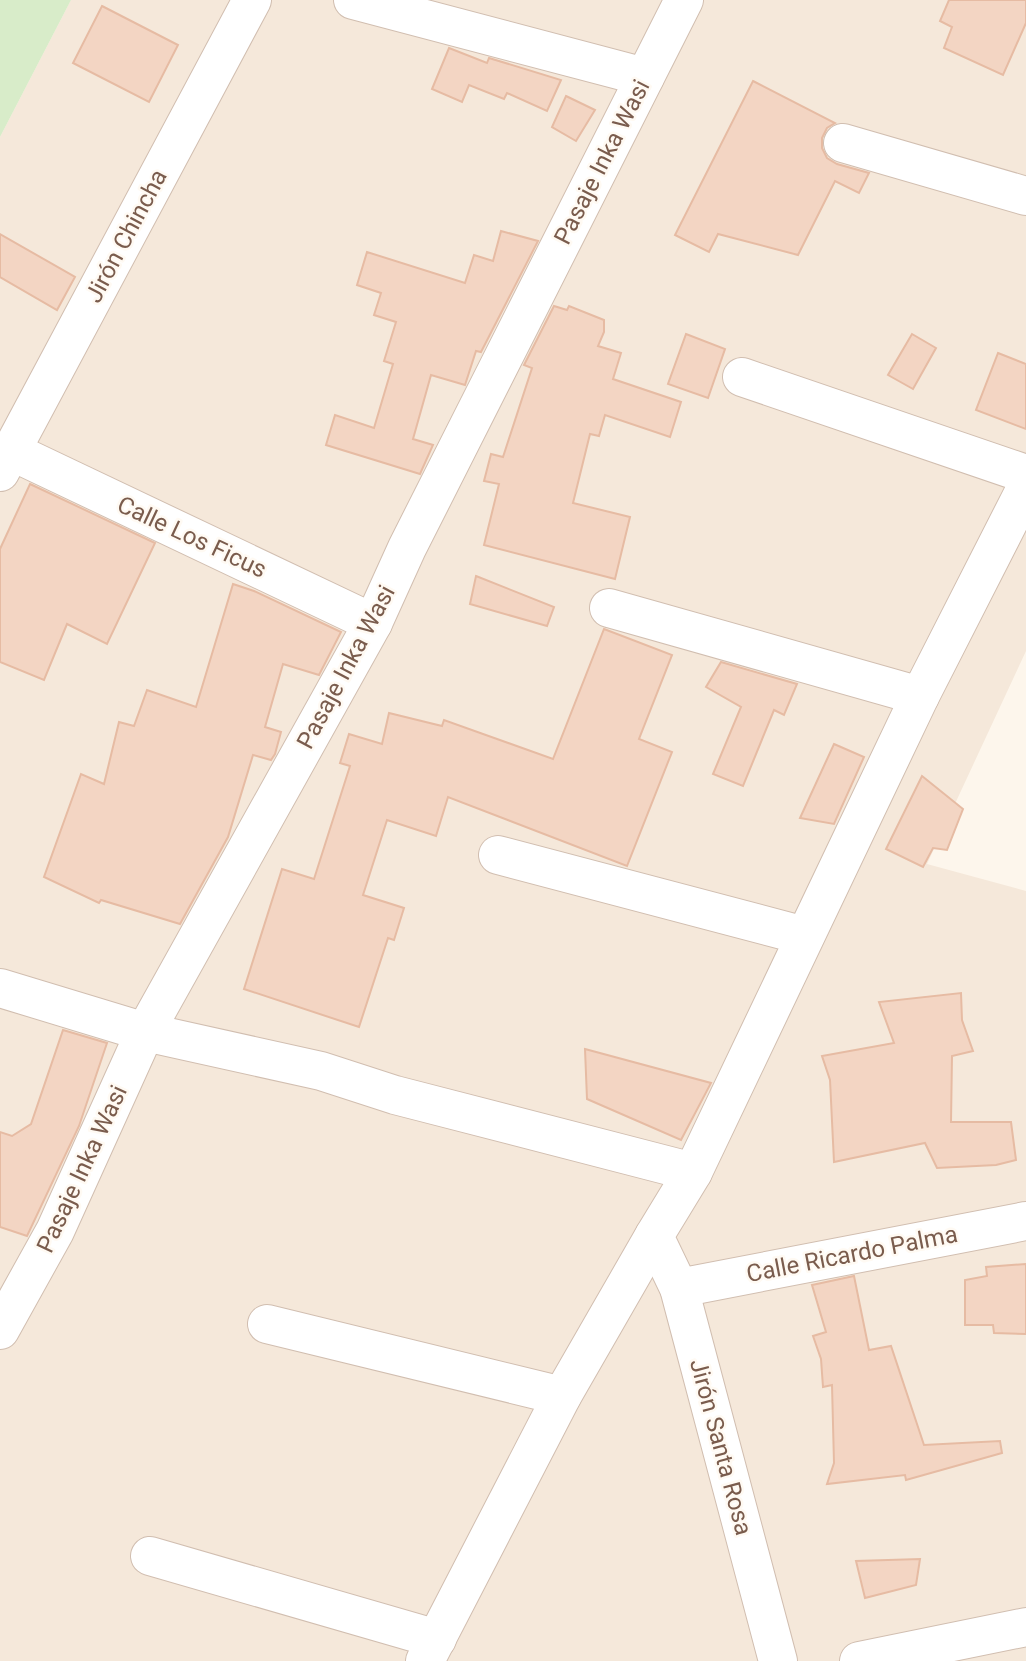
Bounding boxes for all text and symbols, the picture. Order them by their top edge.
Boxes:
street label: Pasaje Inka Wasi [548,75,656,249]
street label: Jirón Chincha [79,165,173,307]
street label: Calle Los Ficus [113,490,271,584]
street label: Pasaje Inka Wasi [291,580,401,754]
street label: Pasaje Inka Wasi [31,1081,133,1257]
street label: Calle Ricardo Palma [744,1220,960,1288]
street label: Jirón Santa Rosa [684,1356,758,1538]

